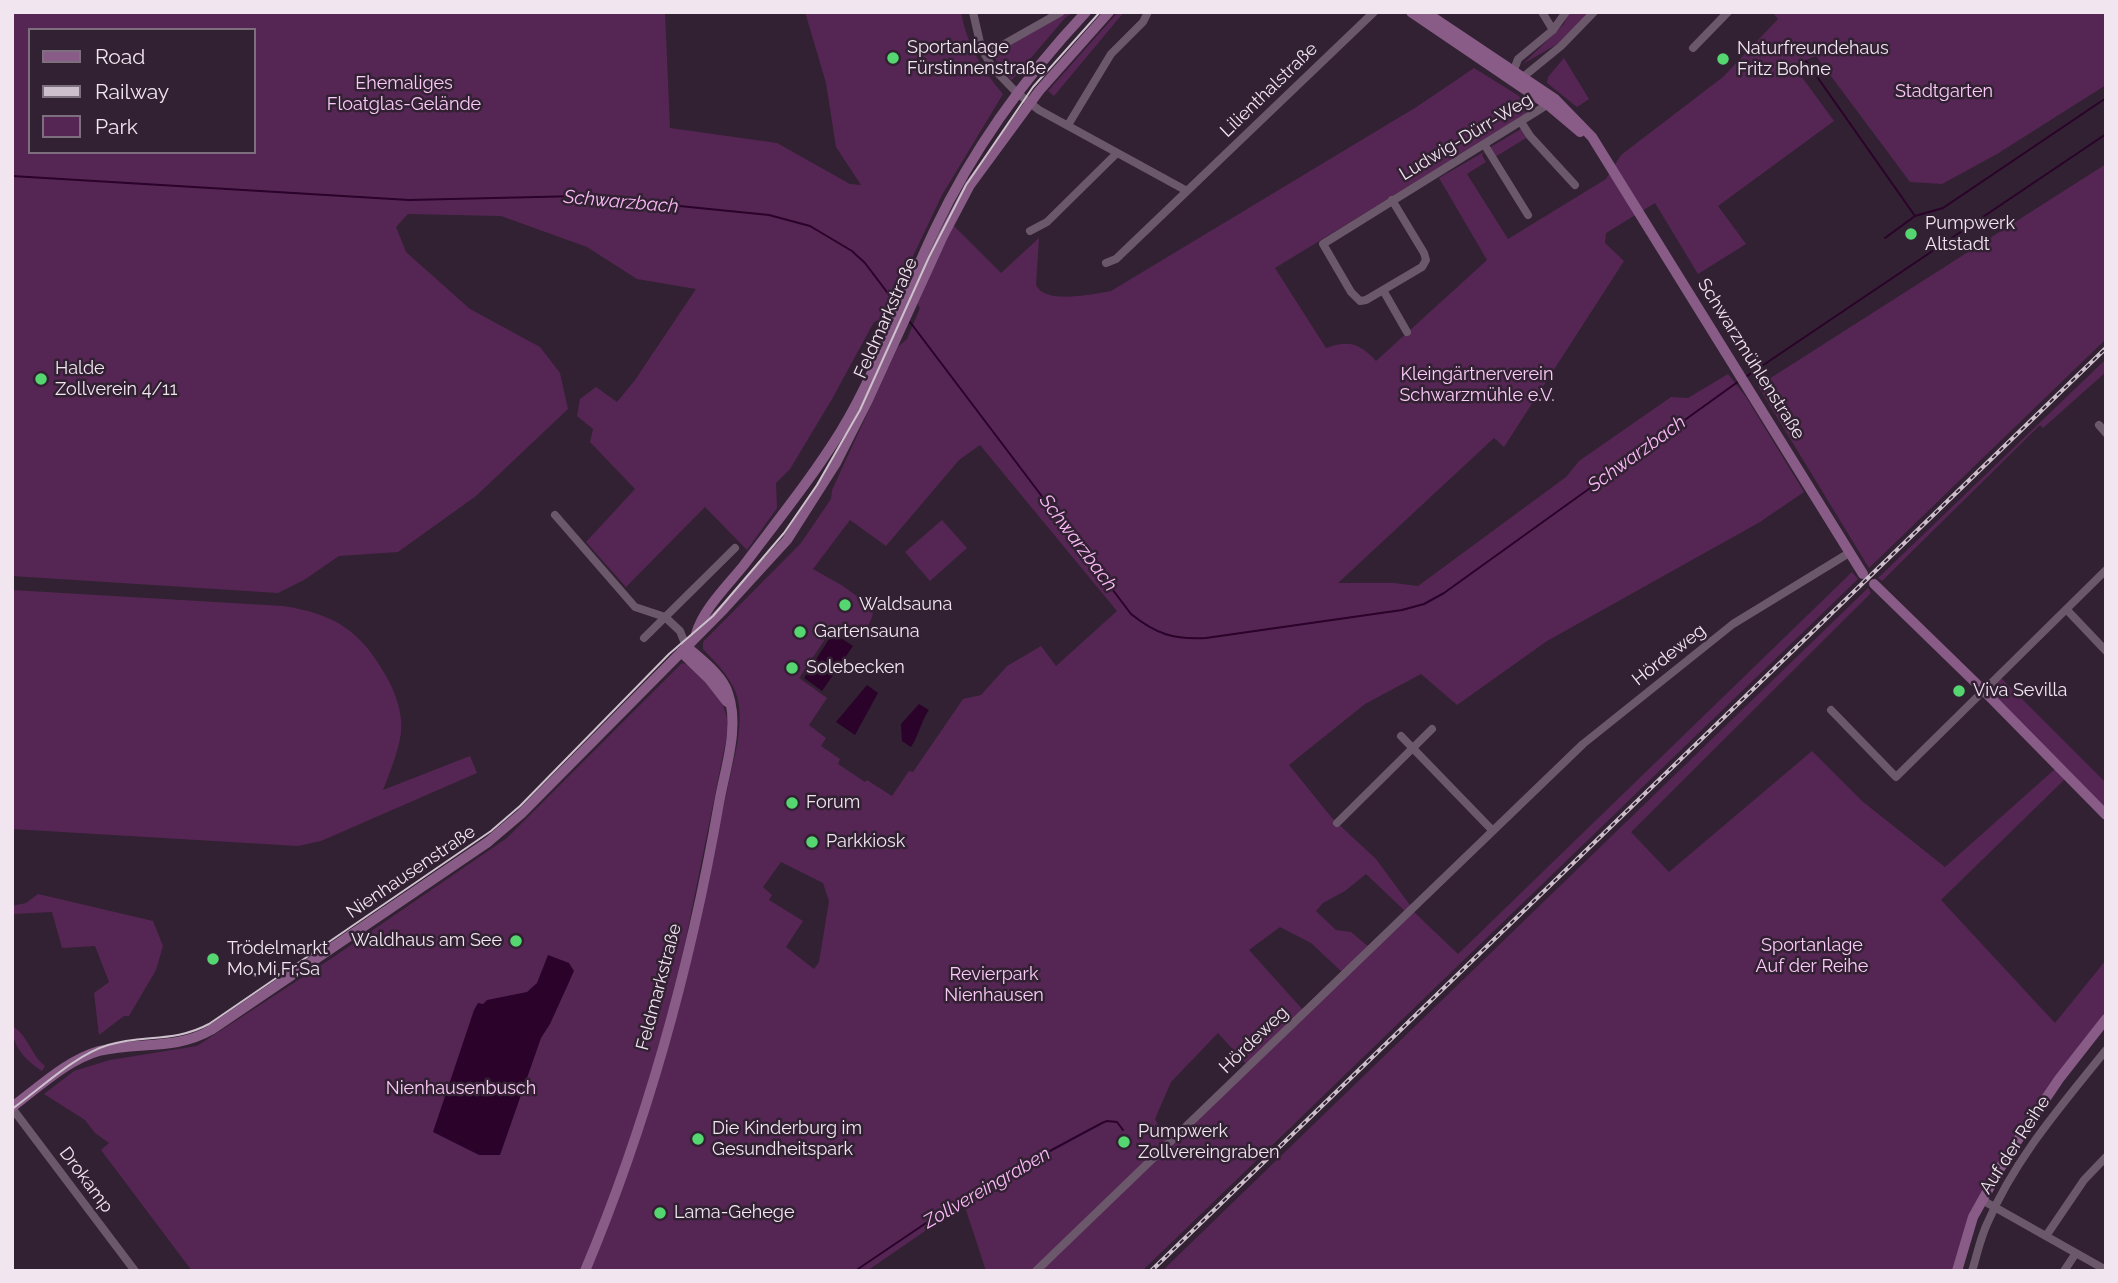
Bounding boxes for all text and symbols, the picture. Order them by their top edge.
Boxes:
legend [28,28,256,154]
place label: Sportanlage Fürstinnenstraße [907,37,1046,80]
street label: Lilienthalstraße [1216,38,1322,142]
place label: Naturfreundehaus Fritz Bohne [1737,38,1889,80]
text: Road [95,44,145,69]
marker: Sportanlage Fürstinnenstraße [885,50,901,66]
marker: Naturfreundehaus Fritz Bohne [1715,51,1731,67]
park label: Ehemaliges Floatglas-Gelände [327,73,481,116]
text: Railway [95,79,169,104]
park label: Stadtgarten [1895,81,1993,103]
street label: Ludwig-Dürr-Weg [1396,89,1536,185]
text: Park [95,114,138,139]
water label: Schwarzbach [562,186,680,218]
place label: Pumpwerk Altstadt [1925,213,2015,256]
marker: Pumpwerk Altstadt [1903,226,1919,242]
street label: Feldmarkstraße [850,254,922,382]
street label: Schwarzmühlenstraße [1693,275,1809,443]
place label: Halde Zollverein 4/11 [55,358,177,400]
park label: Kleingärtnerverein Schwarzmühle e.V. [1399,364,1555,406]
marker: Halde Zollverein 4/11 [33,371,49,387]
water label: Schwarzbach [1584,411,1690,497]
water label: Schwarzbach [1034,490,1122,596]
place label: Waldsauna [859,594,952,616]
marker: Waldsauna [837,597,853,613]
street label: Hördeweg [1628,620,1710,690]
place label: Gartensauna [814,621,919,643]
marker: Gartensauna [792,624,808,640]
place label: Solebecken [806,657,905,679]
marker: Solebecken [784,660,800,676]
place label: Viva Sevilla [1973,680,2067,702]
marker: Viva Sevilla [1951,683,1967,699]
place label: Forum [806,792,860,814]
marker: Forum [784,795,800,811]
street label: Nienhausenstraße [342,821,480,923]
place label: Parkkiosk [826,831,905,853]
marker: Parkkiosk [804,834,820,850]
street label: Feldmarkstraße [632,921,686,1053]
place label: Waldhaus am See [351,930,502,952]
marker: Waldhaus am See [508,933,524,949]
park label: Sportanlage Auf der Reihe [1756,935,1868,978]
place label: Trödelmarkt Mo,Mi,Fr,Sa [227,938,328,981]
marker: Trödelmarkt Mo,Mi,Fr,Sa [205,951,221,967]
park label: Revierpark Nienhausen [944,964,1044,1006]
street label: Hördeweg [1215,1002,1293,1078]
park label: Nienhausenbusch [386,1078,536,1100]
street label: Auf der Reihe [1975,1092,2055,1198]
place label: Die Kinderburg im Gesundheitspark [712,1118,862,1160]
place label: Pumpwerk Zollvereingraben [1138,1121,1279,1164]
marker: Die Kinderburg im Gesundheitspark [690,1131,706,1147]
marker: Pumpwerk Zollvereingraben [1116,1134,1132,1150]
water label: Zollvereingraben [919,1142,1055,1234]
street label: Drokamp [54,1143,118,1217]
place label: Lama-Gehege [674,1202,794,1224]
marker: Lama-Gehege [652,1205,668,1221]

